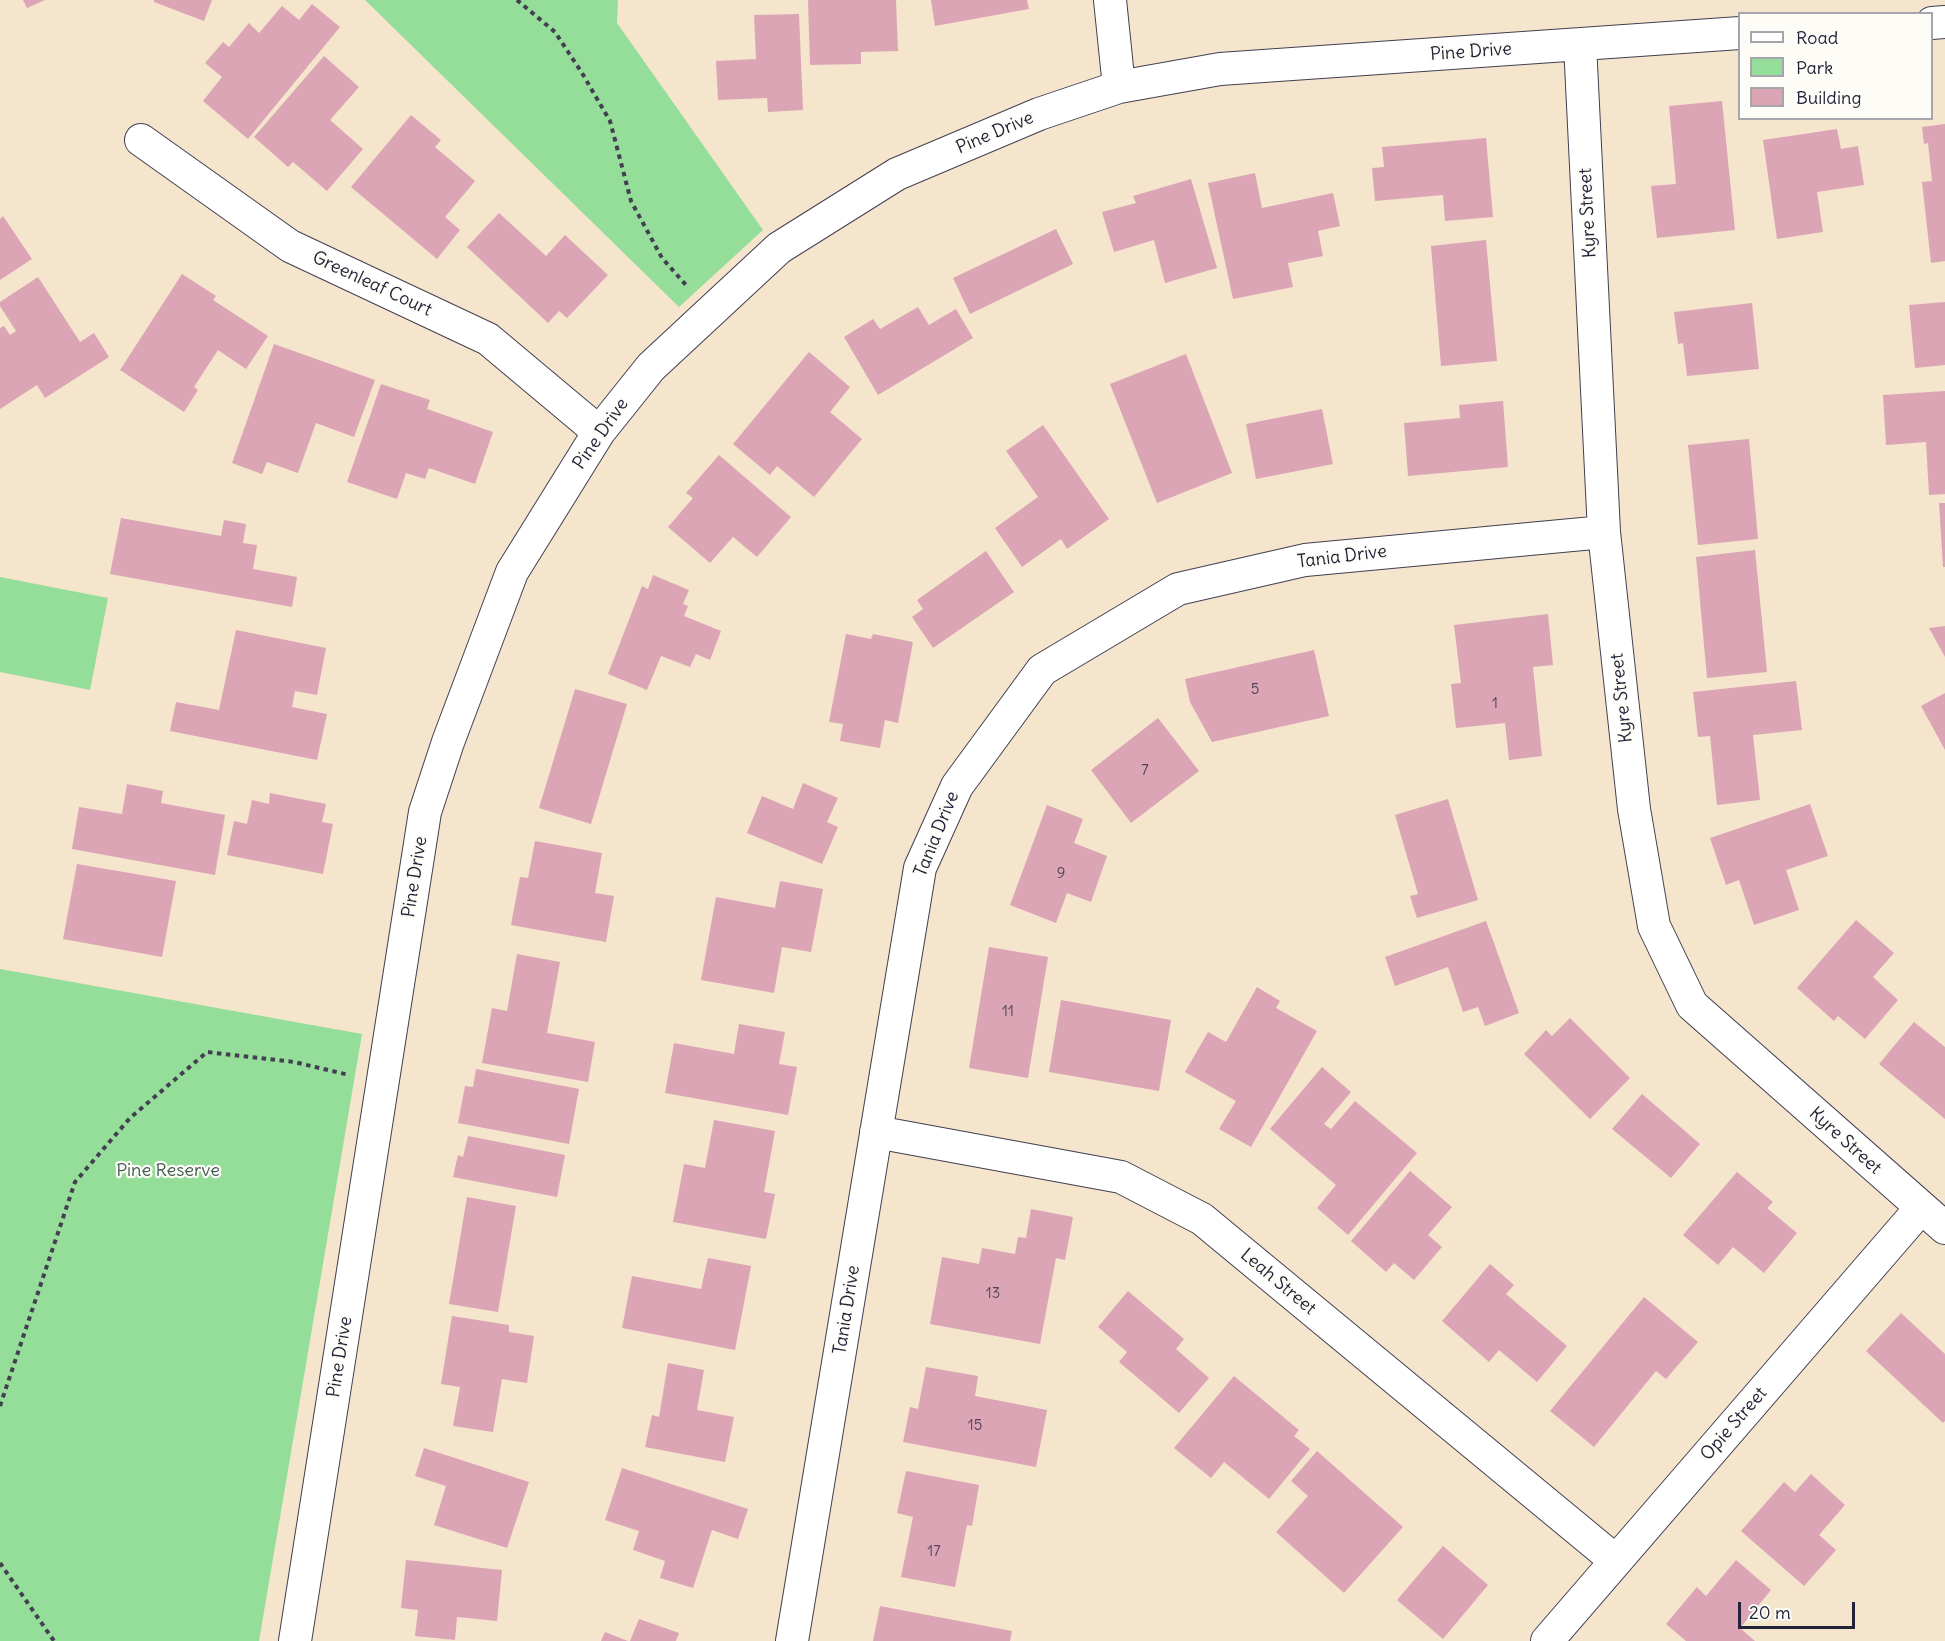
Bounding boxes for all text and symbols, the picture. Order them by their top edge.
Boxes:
legend [1738,12,1933,120]
text: Road [1796,26,1838,49]
street label: Pine Drive [1429,38,1513,66]
text: Park [1796,56,1833,79]
text: Building [1796,86,1861,109]
street label: Pine Drive [953,107,1037,159]
street label: Kyre Street [1575,168,1601,258]
street label: Greenleaf Court [309,247,435,321]
street label: Pine Drive [569,394,633,474]
street label: Tania Drive [1296,541,1388,573]
street label: Kyre Street [1607,652,1637,744]
house number: 5 [1251,681,1259,699]
house number: 1 [1492,695,1498,713]
house number: 7 [1141,762,1149,780]
street label: Tania Drive [910,788,964,880]
street label: Pine Drive [398,835,432,919]
house number: 9 [1057,865,1065,883]
house number: 11 [1002,1003,1014,1021]
street label: Kyre Street [1804,1103,1886,1179]
park label: Pine Reserve [116,1160,220,1182]
street label: Leah Street [1236,1244,1320,1320]
street label: Tania Drive [829,1264,865,1356]
house number: 13 [986,1285,1000,1303]
street label: Pine Drive [323,1315,357,1399]
street label: Opie Street [1696,1383,1772,1465]
house number: 15 [968,1417,982,1435]
house number: 17 [927,1543,941,1561]
scale bar [1741,1590,1858,1628]
text: 20 m [1749,1601,1791,1624]

